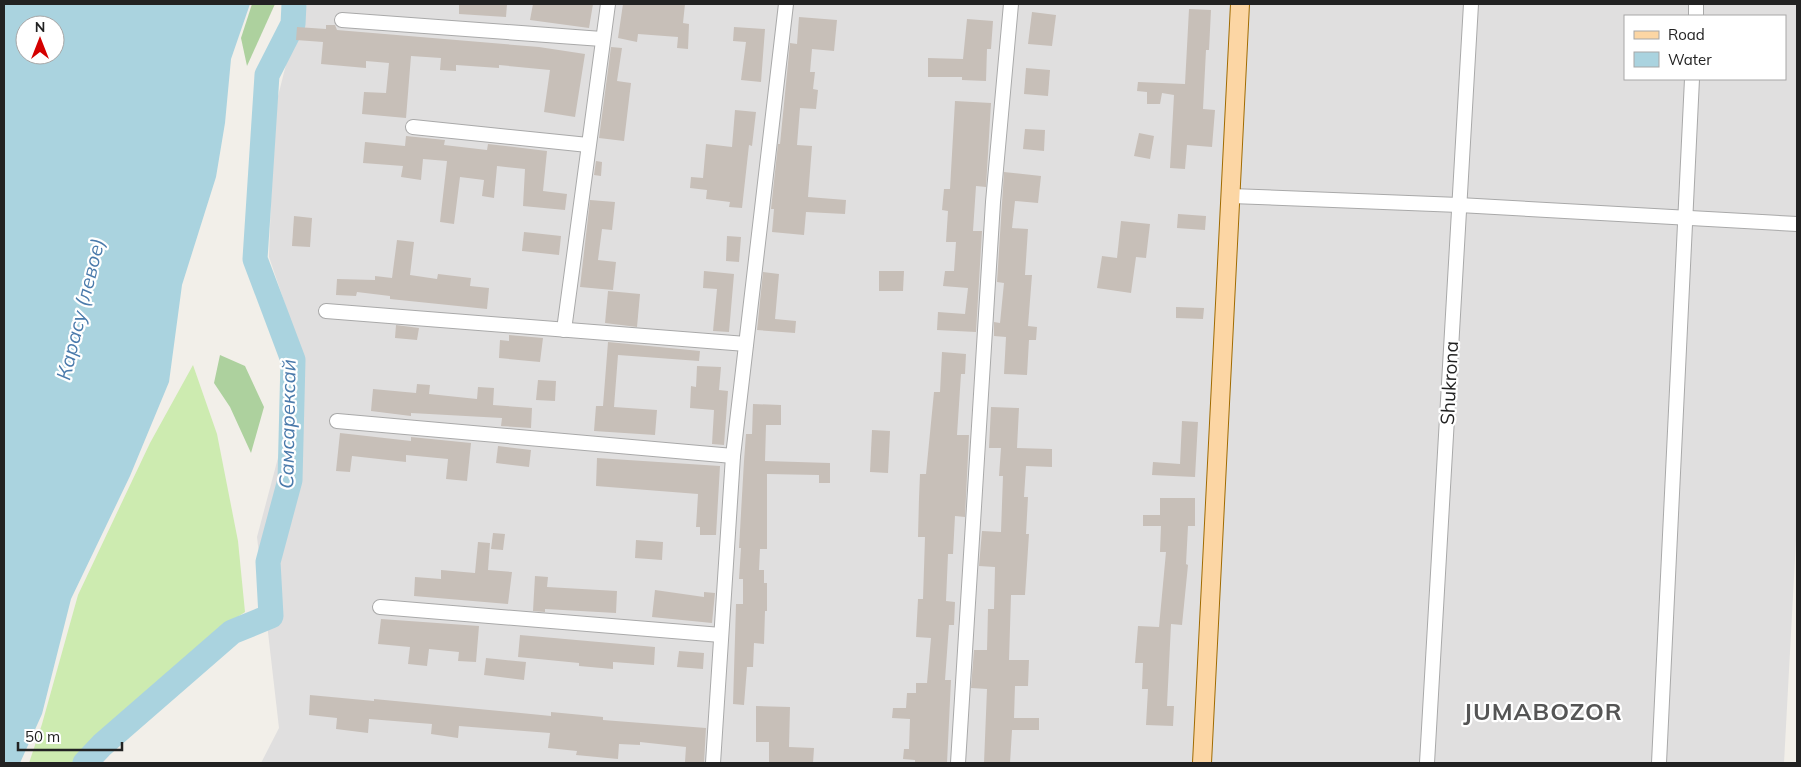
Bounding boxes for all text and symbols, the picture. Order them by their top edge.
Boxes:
north arrow [15,15,65,65]
legend [1624,15,1786,80]
text: N [35,18,45,36]
text: Road [1668,25,1705,44]
text: Water [1668,50,1712,69]
water label: Карасу (левое) [50,236,110,382]
street label: Shukrona [1435,340,1463,426]
water label: Самсарексай [273,359,301,489]
district label: JUMABOZOR [1463,696,1623,726]
scale bar [18,720,121,752]
text: 50 m [25,727,60,746]

